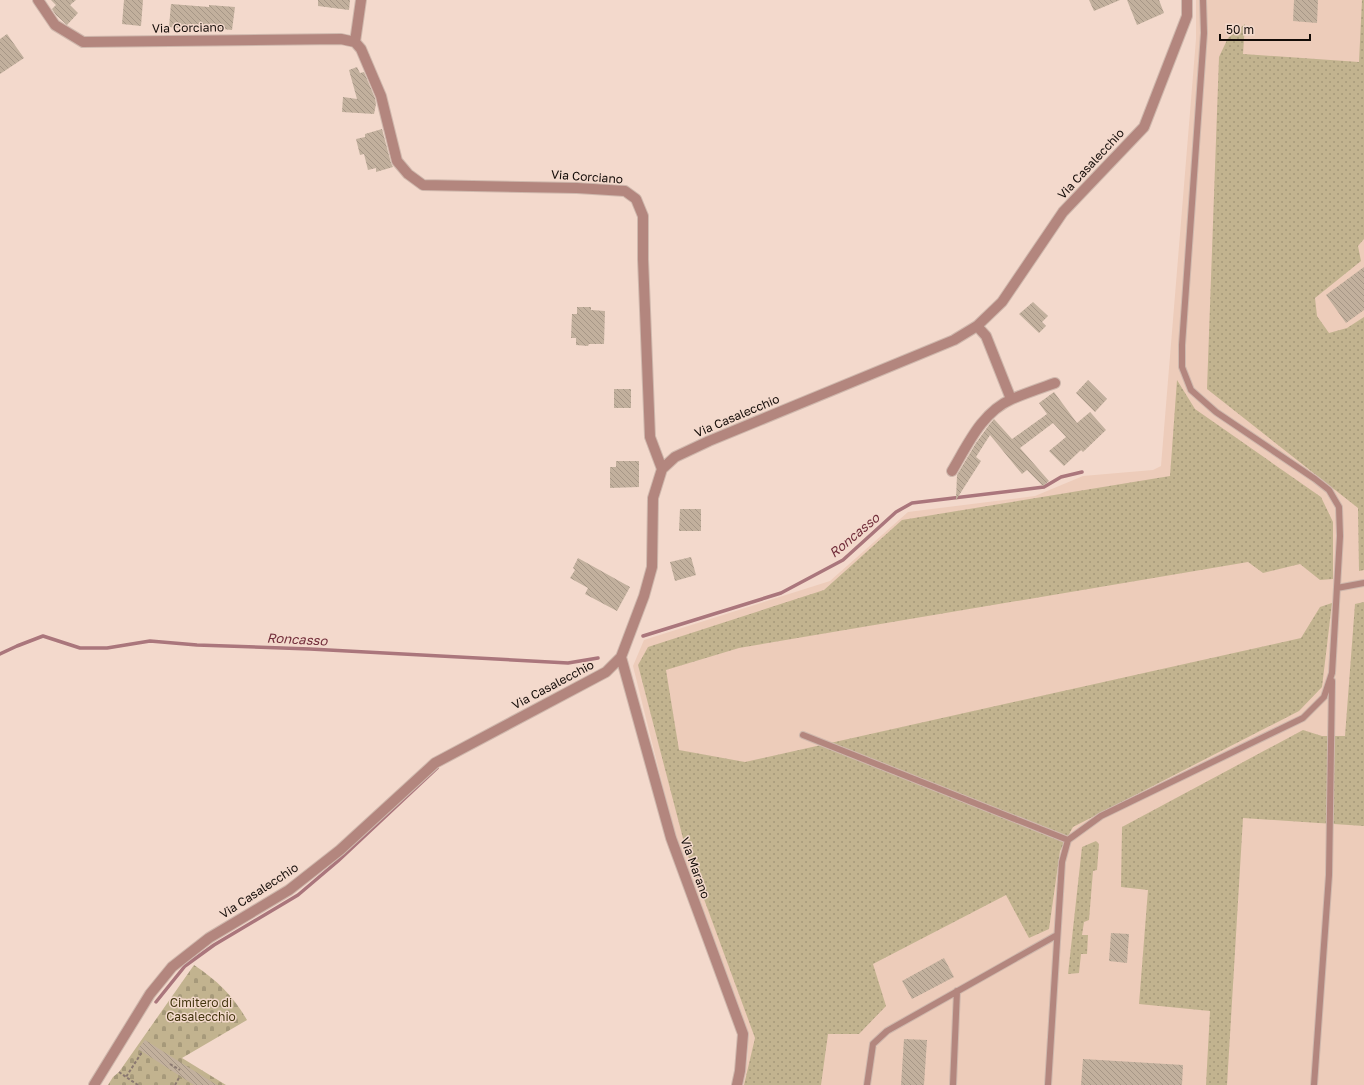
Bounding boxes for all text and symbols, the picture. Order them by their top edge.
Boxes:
scale bar [1220,16,1310,42]
street label: Via Corciano [152,19,224,36]
text: 50 m [1226,22,1254,37]
street label: Via Casalecchio [1054,125,1127,202]
street label: Via Corciano [551,167,624,186]
street label: Via Casalecchio [692,391,781,440]
water label: Roncasso [826,509,883,561]
water label: Roncasso [266,629,329,649]
street label: Via Casalecchio [509,657,596,712]
street label: Via Marano [677,835,713,900]
street label: Via Casalecchio [217,860,301,922]
park label: Cimitero di Casalecchio [166,995,236,1024]

